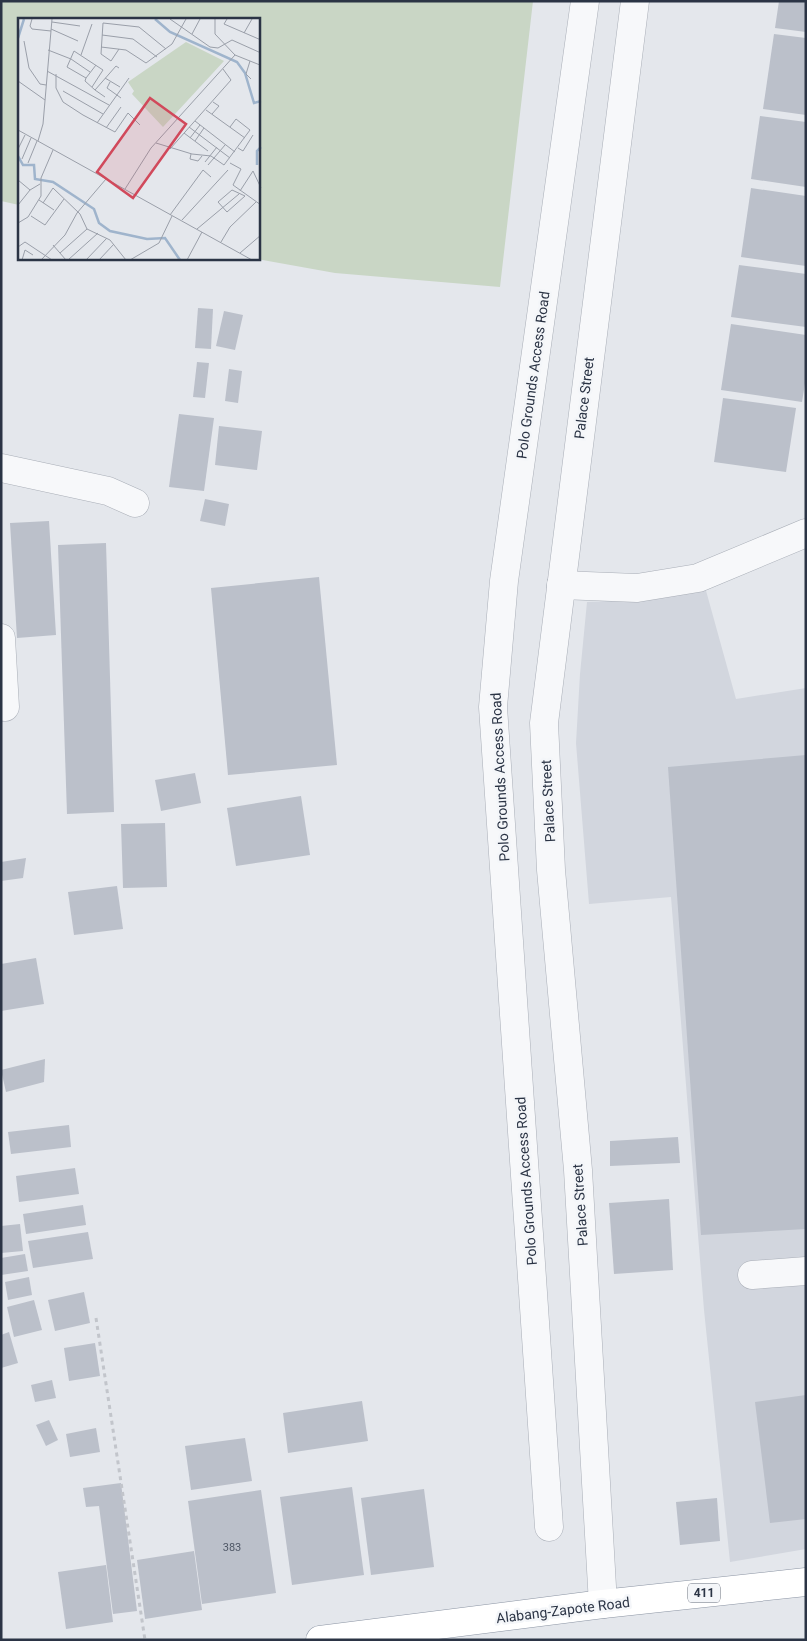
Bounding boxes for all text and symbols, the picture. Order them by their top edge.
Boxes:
inset map [18,18,260,260]
street label: Polo Grounds Access Road [513,290,553,460]
street label: Palace Street [571,356,597,440]
street label: Polo Grounds Access Road [488,692,512,862]
street label: Palace Street [538,759,558,843]
street label: Polo Grounds Access Road [512,1096,540,1266]
street label: Palace Street [569,1163,591,1247]
house number: 383 [223,1541,241,1554]
road number: 411 [688,1584,720,1602]
street label: Alabang-Zapote Road [495,1594,631,1626]

